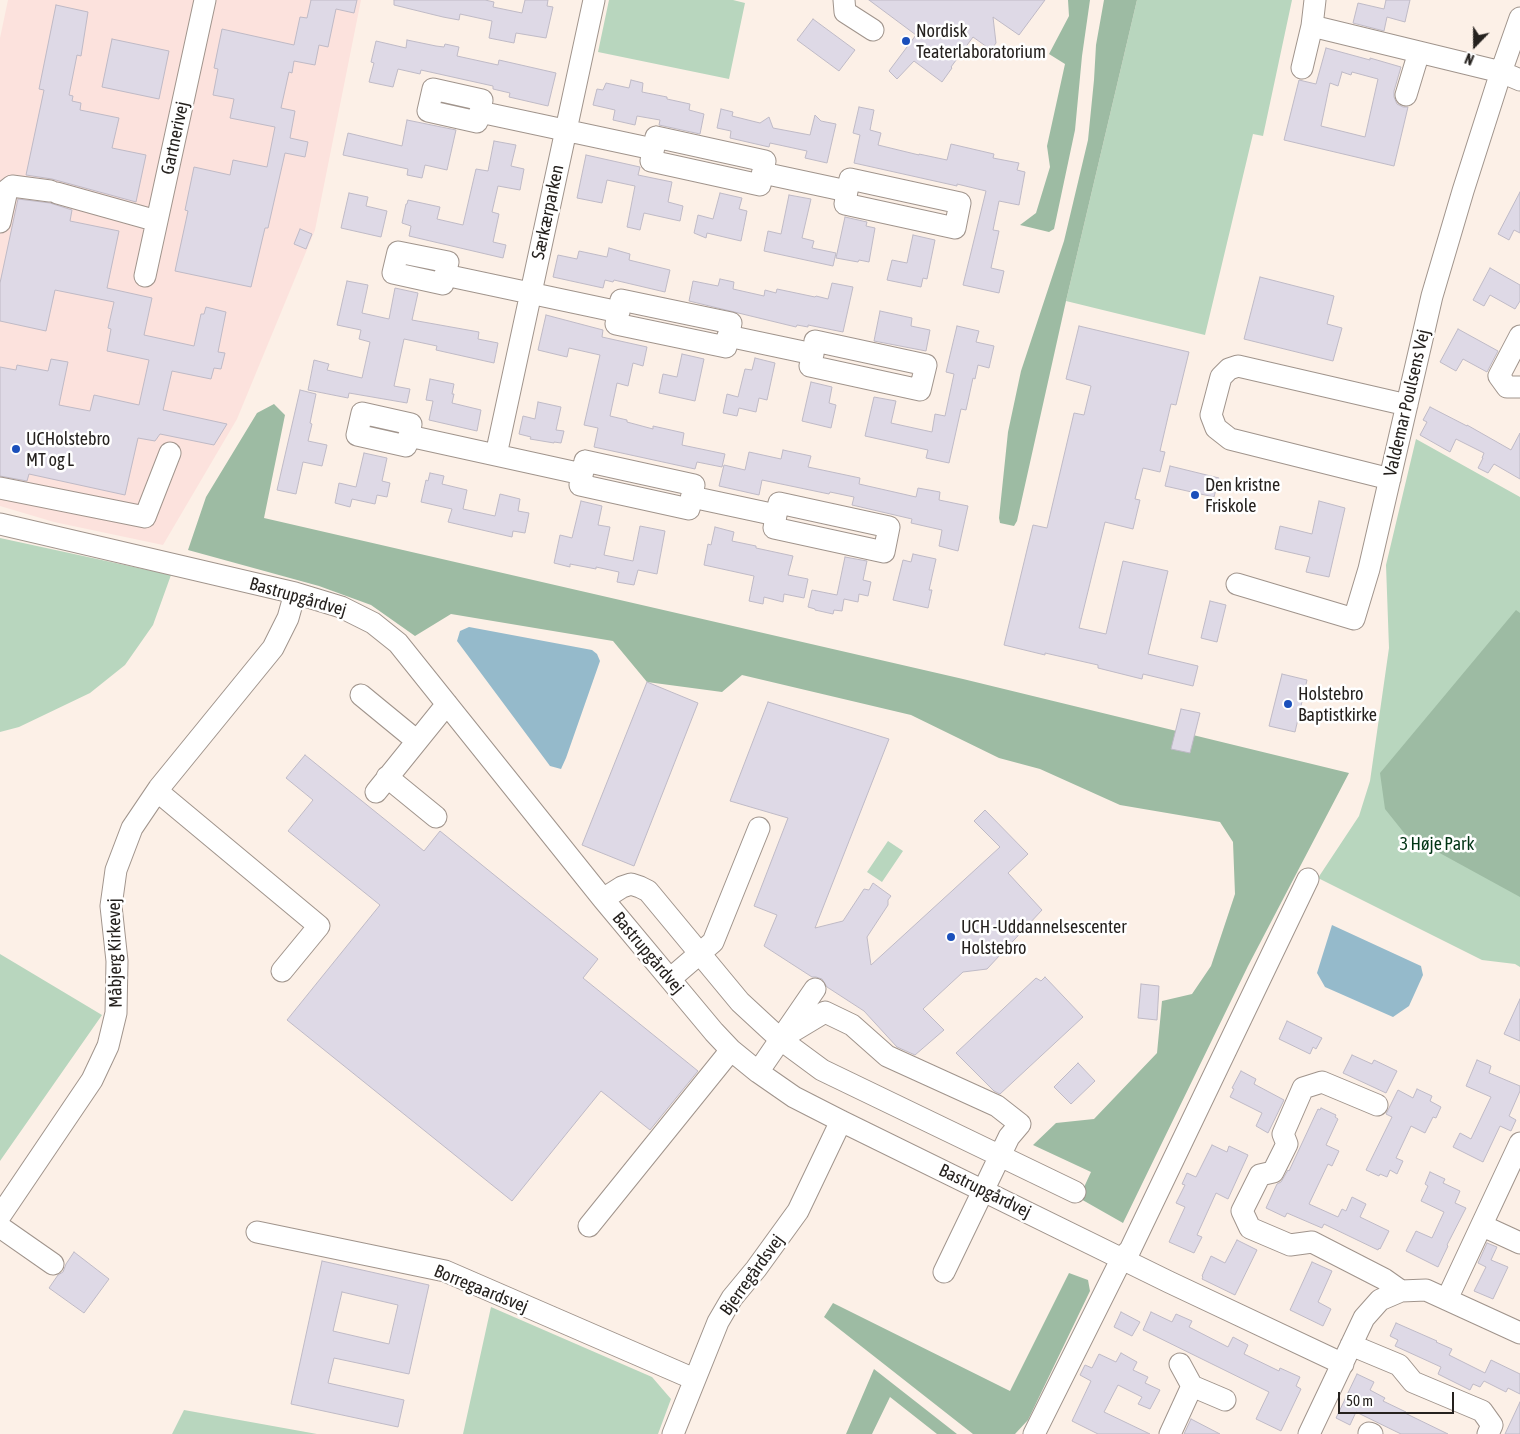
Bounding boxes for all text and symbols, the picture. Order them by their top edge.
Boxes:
place label: Nordisk Teaterlaboratorium [916,20,1046,62]
north arrow [1450,20,1500,70]
marker: Nordisk Teaterlaboratorium [900,35,912,47]
text: N [1463,50,1476,68]
street label: Gartnerivej [157,100,193,176]
street label: Særkærparken [527,163,569,261]
street label: Valdemar Poulsens Vej [1380,327,1434,479]
place label: UCHolstebro MT og L [26,428,110,470]
marker: UCHolstebro MT og L [10,443,22,455]
place label: Den kristne Friskole [1205,474,1280,516]
marker: Den kristne Friskole [1189,489,1201,501]
street label: Bastrupgårdvej [247,573,349,621]
place label: Holstebro Baptistkirke [1298,683,1377,726]
marker: Holstebro Baptistkirke [1282,698,1294,710]
park label: 3 Høje Park [1400,833,1474,855]
street label: Måbjerg Kirkevej [103,898,127,1008]
street label: Bastrupgårdvej [608,908,688,998]
place label: UCH -Uddannelsescenter Holstebro [961,916,1127,959]
marker: UCH -Uddannelsescenter Holstebro [945,931,957,943]
street label: Bastrupgårdvej [935,1159,1035,1223]
street label: Bjerregårdsvej [715,1230,789,1320]
street label: Borregaardsvej [431,1260,531,1318]
scale bar [1340,1382,1456,1414]
text: 50 m [1346,1392,1373,1409]

